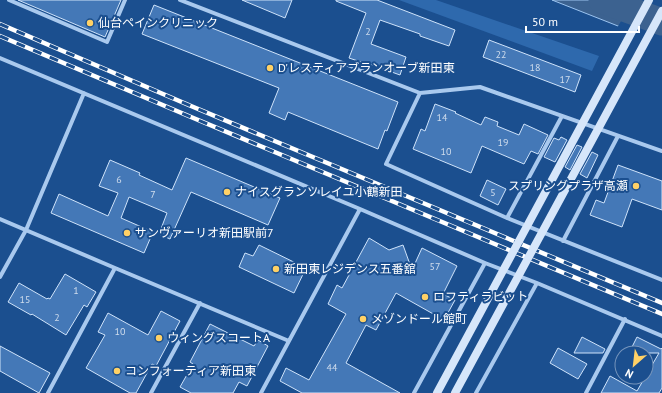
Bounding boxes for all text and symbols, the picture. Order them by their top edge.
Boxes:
scale bar [526,8,639,34]
text: 50 m [532,14,558,29]
place label: 仙台ペインクリニック [98,15,218,30]
marker: 仙台ペインクリニック [85,18,95,28]
house number: 2 [365,25,371,38]
house number: 22 [496,48,506,61]
place label: D'レスティアブランオーブ新田東 [278,60,455,75]
house number: 18 [530,61,540,74]
marker: D'レスティアブランオーブ新田東 [265,63,275,73]
house number: 17 [560,73,570,86]
house number: 14 [437,111,448,124]
house number: 19 [498,136,508,149]
house number: 10 [441,145,452,158]
house number: 6 [116,173,122,186]
place label: スプリングプラザ高瀬 [508,178,628,193]
marker: スプリングプラザ高瀬 [631,181,641,191]
place label: ナイスグランソレイユ小鶴新田 [235,184,402,199]
house number: 5 [490,186,496,199]
marker: ナイスグランソレイユ小鶴新田 [222,187,232,197]
house number: 7 [150,188,156,201]
place label: サンヴァーリオ新田駅前7 [135,225,274,240]
marker: サンヴァーリオ新田駅前7 [122,228,132,238]
house number: 57 [430,260,440,273]
place label: 新田東レジデンス五番舘 [284,261,416,276]
marker: 新田東レジデンス五番舘 [271,264,281,274]
house number: 1 [73,284,79,297]
place label: ロフティラビット [433,289,528,304]
marker: ロフティラビット [420,292,430,302]
house number: 15 [20,293,30,306]
house number: 2 [54,311,60,324]
place label: メゾンドール館町 [371,311,467,326]
marker: メゾンドール館町 [358,314,368,324]
house number: 10 [115,325,126,338]
place label: ウィングスコートA [167,330,270,345]
marker: ウィングスコートA [154,333,164,343]
north arrow [614,345,654,385]
house number: 44 [327,361,338,374]
place label: コンフォーティア新田東 [125,363,256,378]
marker: コンフォーティア新田東 [112,366,122,376]
text: N [623,366,636,382]

